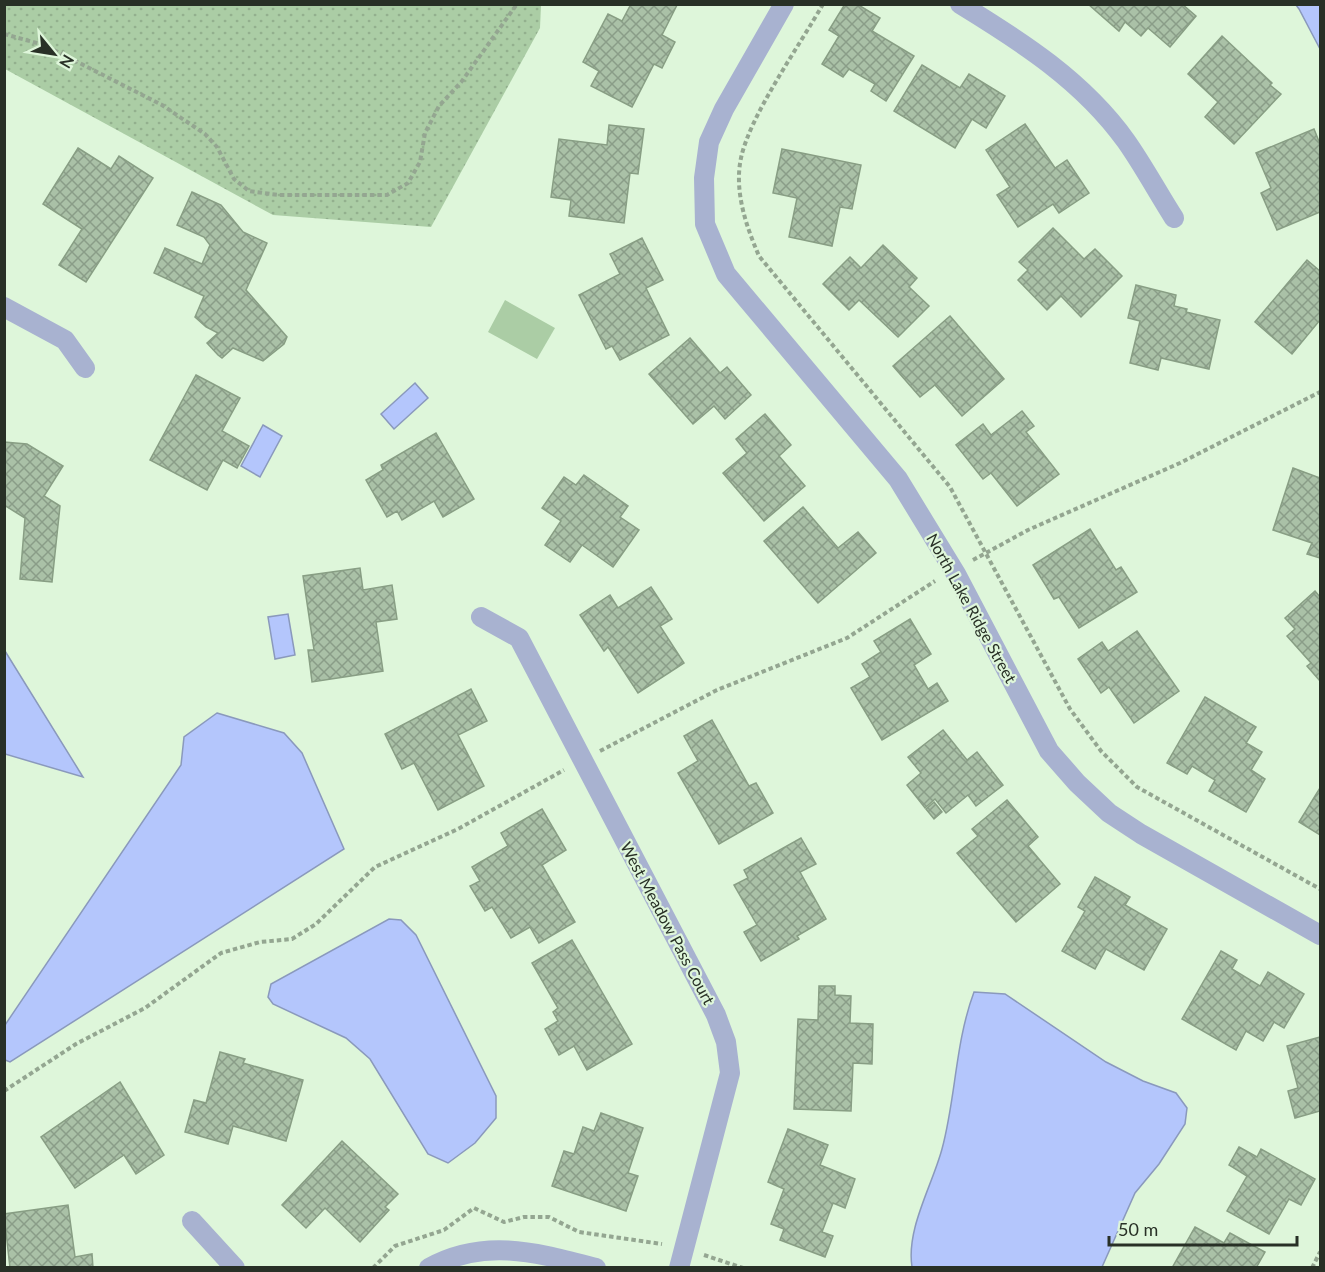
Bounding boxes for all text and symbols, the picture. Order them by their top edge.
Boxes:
north arrow [24,24,84,84]
text: N [56,52,79,72]
street label: North Lake Ridge Street [923,530,1021,686]
street label: West Meadow Pass Court [617,838,719,1008]
scale bar [1109,1209,1296,1247]
text: 50 m [1118,1218,1158,1240]

